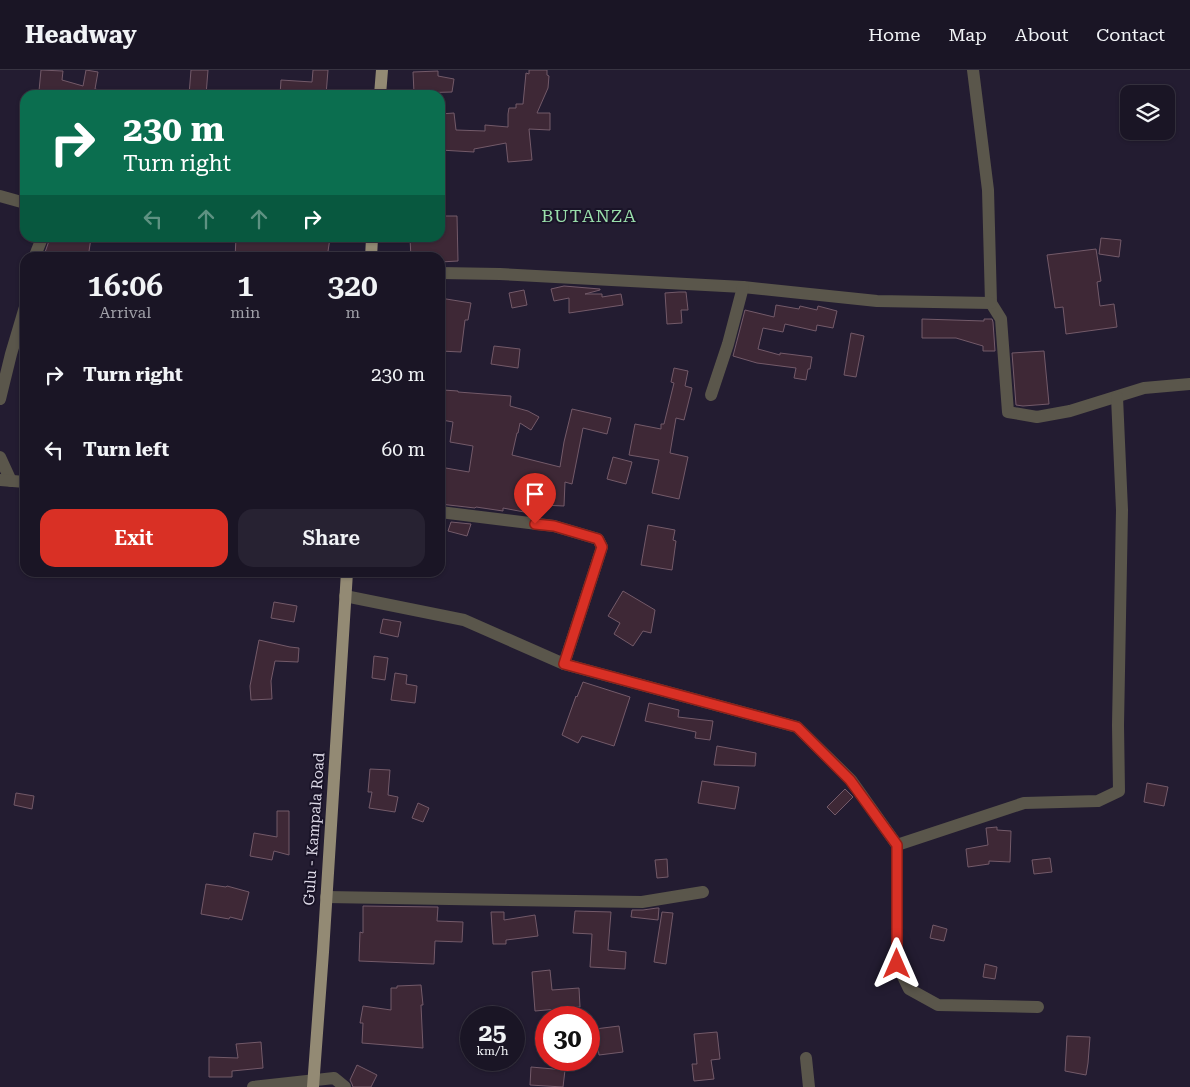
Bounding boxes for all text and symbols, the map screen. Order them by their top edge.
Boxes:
text: Headway [25,21,137,49]
text: Home [868,24,920,45]
text: Map [948,24,987,45]
text: About [1015,24,1068,45]
text: Contact [1096,24,1165,45]
map controls [1120,85,1175,140]
button: layers [1120,85,1175,140]
text: 230 m [123,109,224,150]
icon: right [40,110,105,175]
text: Turn right [123,151,231,176]
icon: left [139,205,167,233]
icon: ahead [192,205,220,233]
icon: ahead [245,205,273,233]
icon: right [298,205,326,233]
district label: BUTANZA [541,205,637,226]
text: 16:06 [87,268,163,303]
text: 1 [237,268,254,303]
text: 320 [327,268,378,303]
text: Arrival [99,303,151,322]
text: min [230,303,260,322]
text: m [345,303,360,322]
icon: right [40,361,68,389]
text: Turn right [83,363,183,386]
text: 230 m [371,363,425,386]
icon: left [40,436,68,464]
text: Turn left [83,438,169,461]
text: 60 m [382,438,425,461]
pin [514,473,556,524]
icon: arrive [521,480,549,508]
button: Exit [40,509,228,567]
button: Share [238,509,425,567]
street label: Gulu - Kampala Road [300,752,328,906]
position arrow [870,937,922,989]
speed limit sign: 30 [535,1006,600,1071]
text: 25 [478,1018,507,1047]
text: km/h [476,1044,509,1058]

